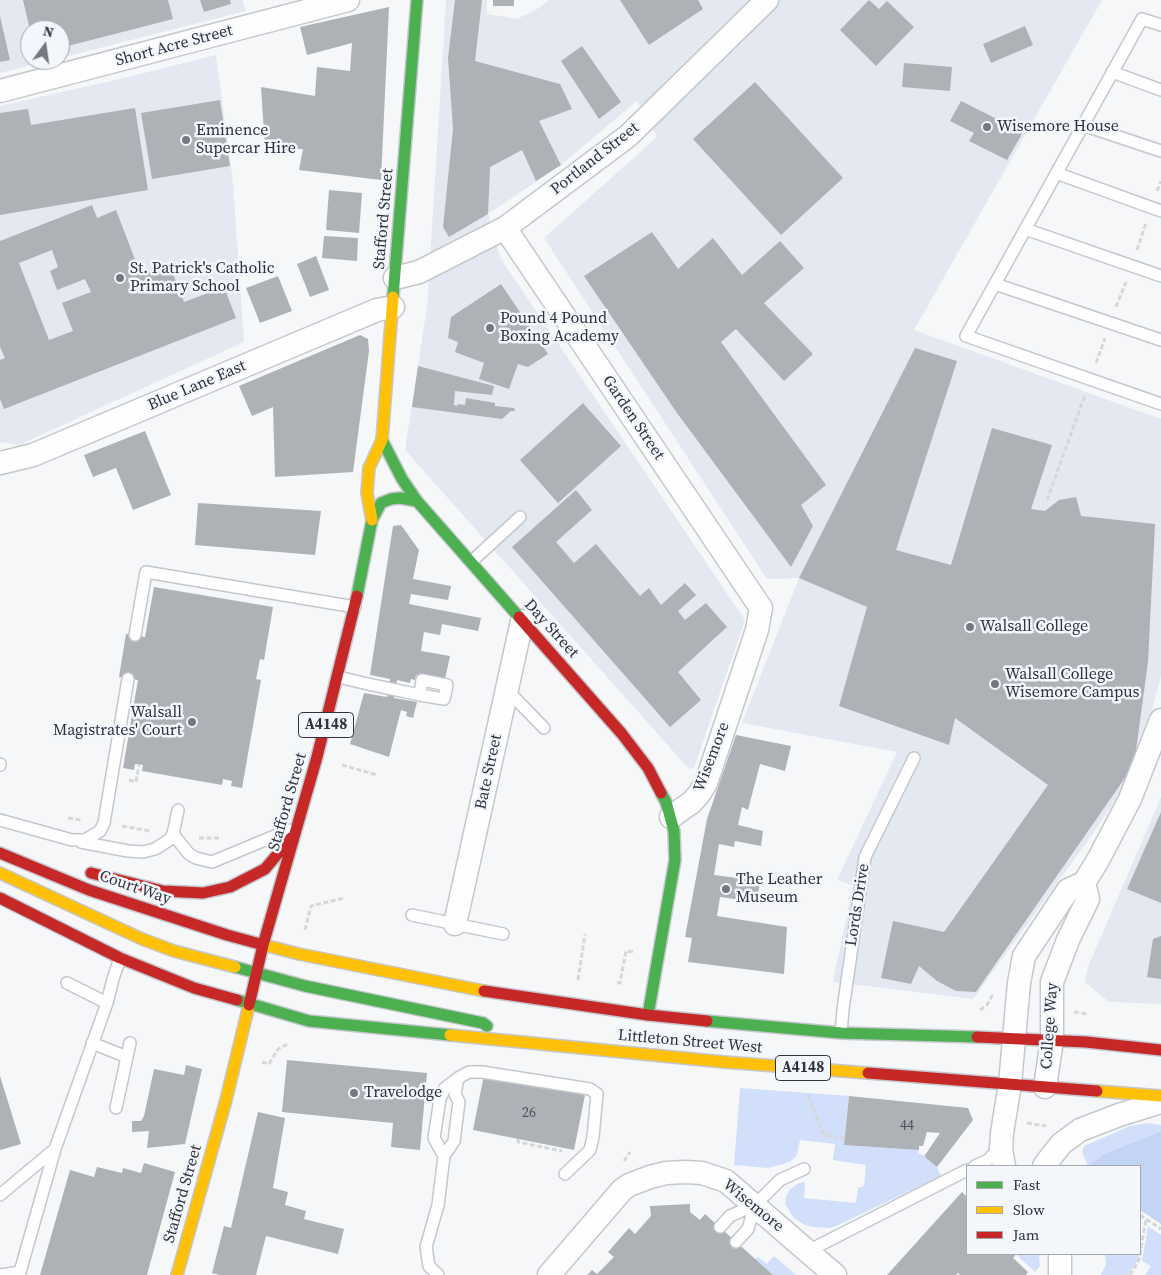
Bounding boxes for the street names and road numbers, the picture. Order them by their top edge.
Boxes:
street label: Short Acre Street [113,21,235,71]
street label: Portland Street [547,119,643,199]
street label: Stafford Street [370,168,398,270]
street label: Blue Lane East [145,357,249,415]
street label: Garden Street [598,372,668,464]
street label: Day Street [520,596,582,662]
road number: A4148 [298,712,354,738]
street label: Wisemore [690,720,734,794]
street label: Bate Street [472,733,506,811]
street label: Stafford Street [265,751,311,853]
street label: Lords Drive [842,862,874,948]
street label: Court Way [97,867,173,909]
street label: College Way [1037,982,1063,1070]
street label: Littleton Street West [617,1026,763,1058]
road number: A4148 [776,1056,830,1080]
street label: Stafford Street [160,1143,206,1245]
street label: Wisemore [719,1176,787,1236]

